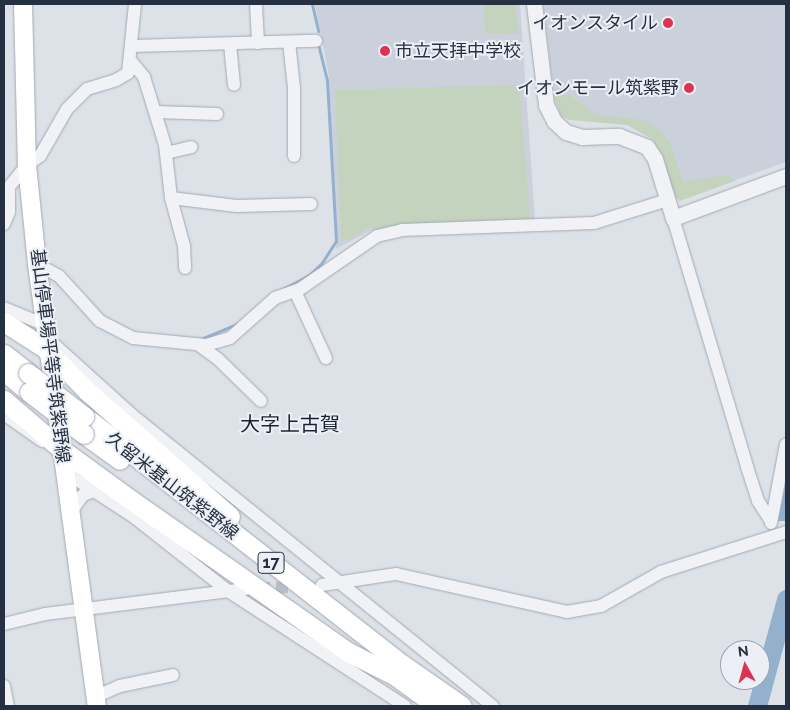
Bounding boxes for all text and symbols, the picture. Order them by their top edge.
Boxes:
place label: イオンスタイル [532,12,658,34]
marker: イオンスタイル [662,17,674,29]
place label: 市立天拝中学校 [395,40,521,62]
marker: 市立天拝中学校 [379,45,391,57]
place label: イオンモール筑紫野 [517,77,679,99]
marker: イオンモール筑紫野 [683,82,695,94]
street label: 基山停車場平等寺筑紫野線 [26,247,74,465]
district label: 大字上古賀 [240,412,340,436]
street label: 久留米基山筑紫野線 [102,428,242,544]
road number: 17 [257,550,285,576]
north arrow [720,640,770,690]
text: N [737,643,750,660]

